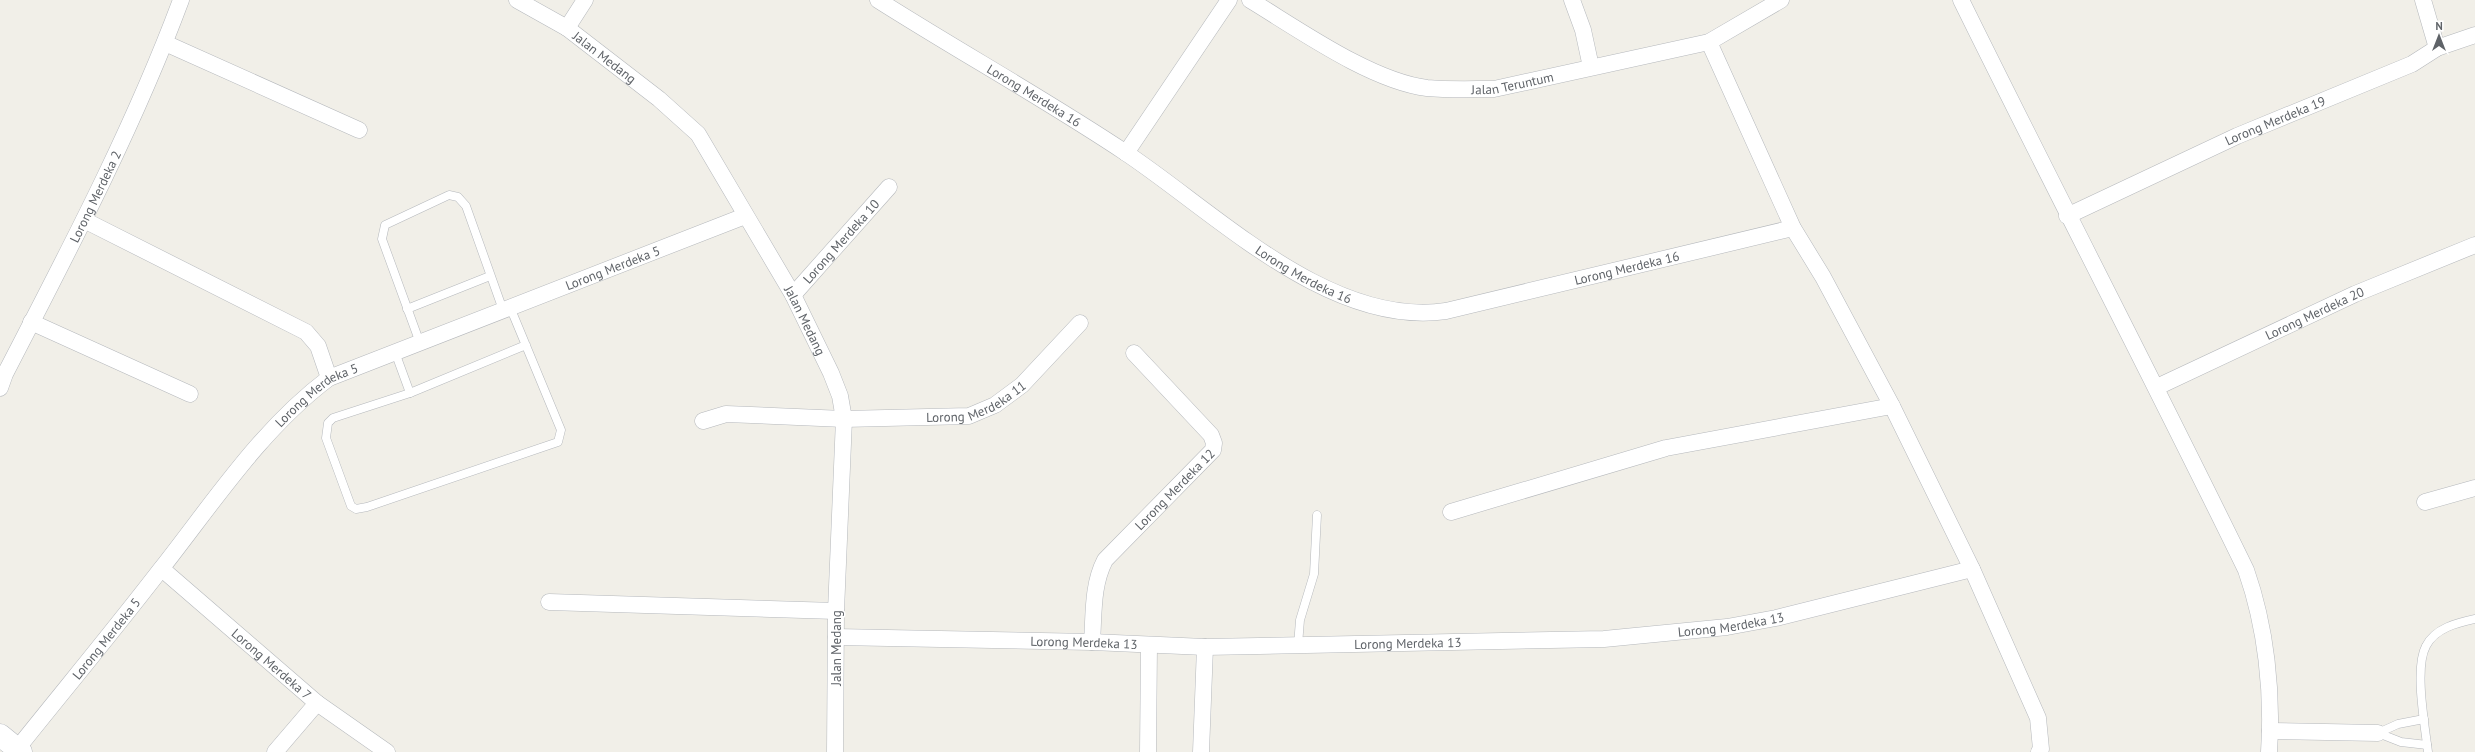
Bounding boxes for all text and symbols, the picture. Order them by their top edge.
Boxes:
north arrow [2419,16,2459,56]
text: N [2435,19,2443,33]
street label: Jalan Medang [569,27,640,87]
street label: Lorong Merdeka 16 [984,60,1084,130]
street label: Jalan Teruntum [1470,68,1555,98]
street label: Lorong Merdeka 19 [2222,92,2328,149]
street label: Lorong Merdeka 2 [65,148,125,245]
street label: Lorong Merdeka 10 [799,195,883,287]
street label: Lorong Merdeka 5 [563,241,662,294]
street label: Lorong Merdeka 16 [1252,241,1354,307]
street label: Lorong Merdeka 16 [1573,247,1681,289]
street label: Jalan Medang [780,282,830,358]
street label: Lorong Merdeka 20 [2262,283,2366,344]
street label: Lorong Merdeka 5 [271,359,360,430]
street label: Lorong Merdeka 11 [926,377,1029,426]
street label: Lorong Merdeka 12 [1131,445,1218,533]
street label: Lorong Merdeka 5 [68,594,144,683]
street label: Lorong Merdeka 13 [1677,608,1786,640]
street label: Jalan Medang [828,610,845,687]
street label: Lorong Merdeka 7 [228,625,315,703]
street label: Lorong Merdeka 13 [1030,632,1138,653]
street label: Lorong Merdeka 13 [1354,633,1462,653]

